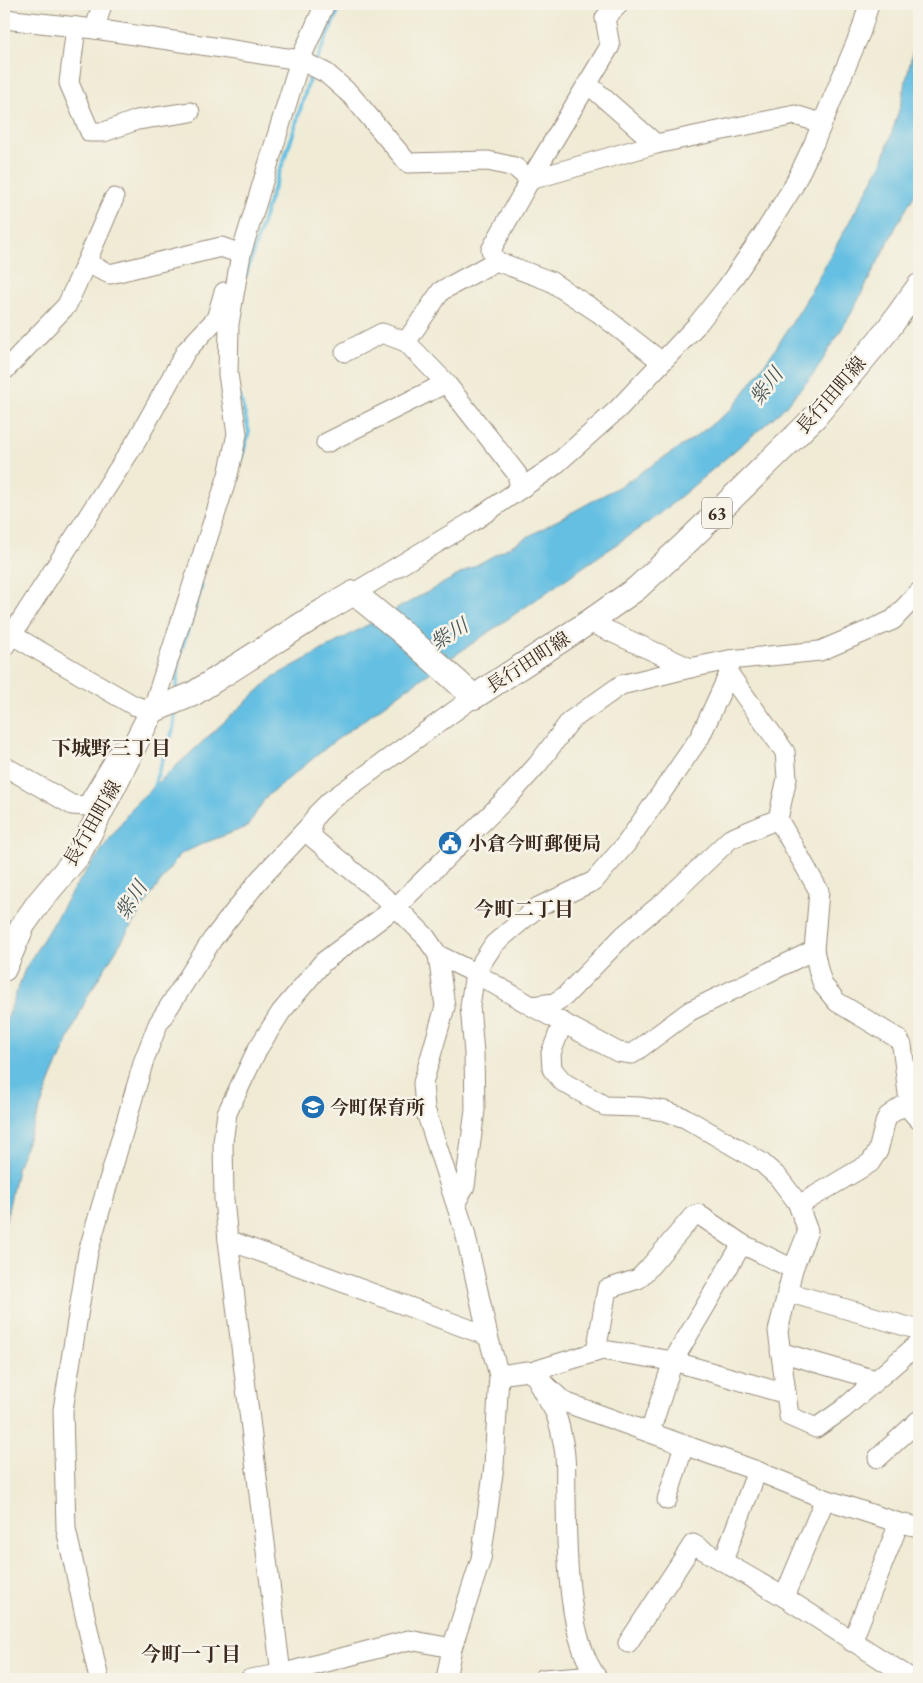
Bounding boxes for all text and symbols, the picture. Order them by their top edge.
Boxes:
street label: 長行田町線 [790,351,872,439]
water label: 紫川 [743,361,790,410]
road number: 63 [702,498,732,528]
water label: 紫川 [425,611,475,656]
street label: 長行田町線 [481,626,575,698]
district label: 下城野三丁目 [51,735,171,761]
street label: 長行田町線 [57,776,127,870]
public building icon: 小倉今町郵便局 [437,830,463,856]
place label: 小倉今町郵便局 [468,831,601,856]
water label: 紫川 [109,874,154,924]
district label: 今町二丁目 [474,896,574,922]
school or university icon: 今町保育所 [300,1094,326,1120]
place label: 今町保育所 [330,1095,425,1120]
district label: 今町一丁目 [141,1641,241,1667]

